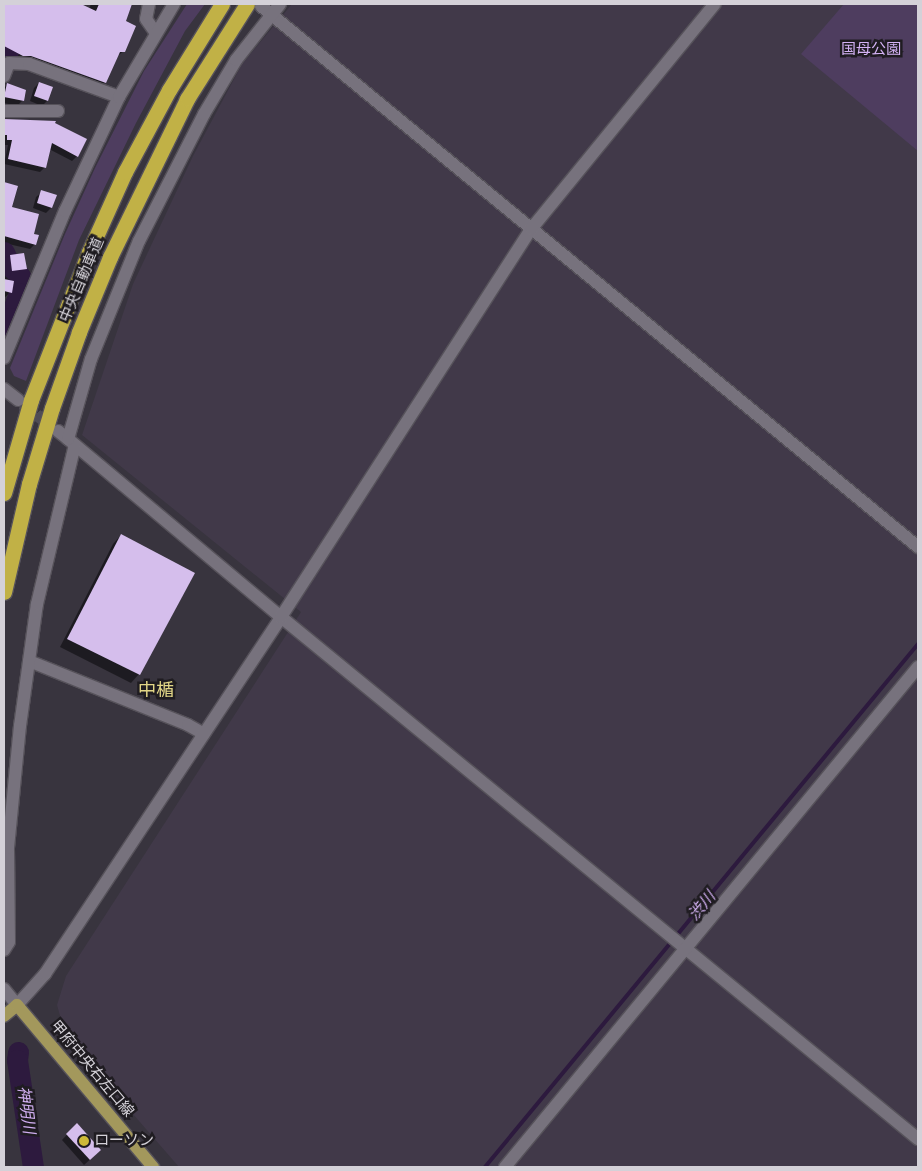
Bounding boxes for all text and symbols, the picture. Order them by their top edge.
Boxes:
park label: 国母公園 [841,41,901,59]
street label: 中央自動車道 [56,235,108,325]
district label: 中楯 [138,679,174,701]
water label: 渋川 [684,888,720,924]
street label: 甲府中央右左口線 [47,1017,137,1121]
water label: 神明川 [14,1085,38,1135]
place label: ローソン [94,1132,154,1150]
marker: ローソン [78,1135,90,1147]

